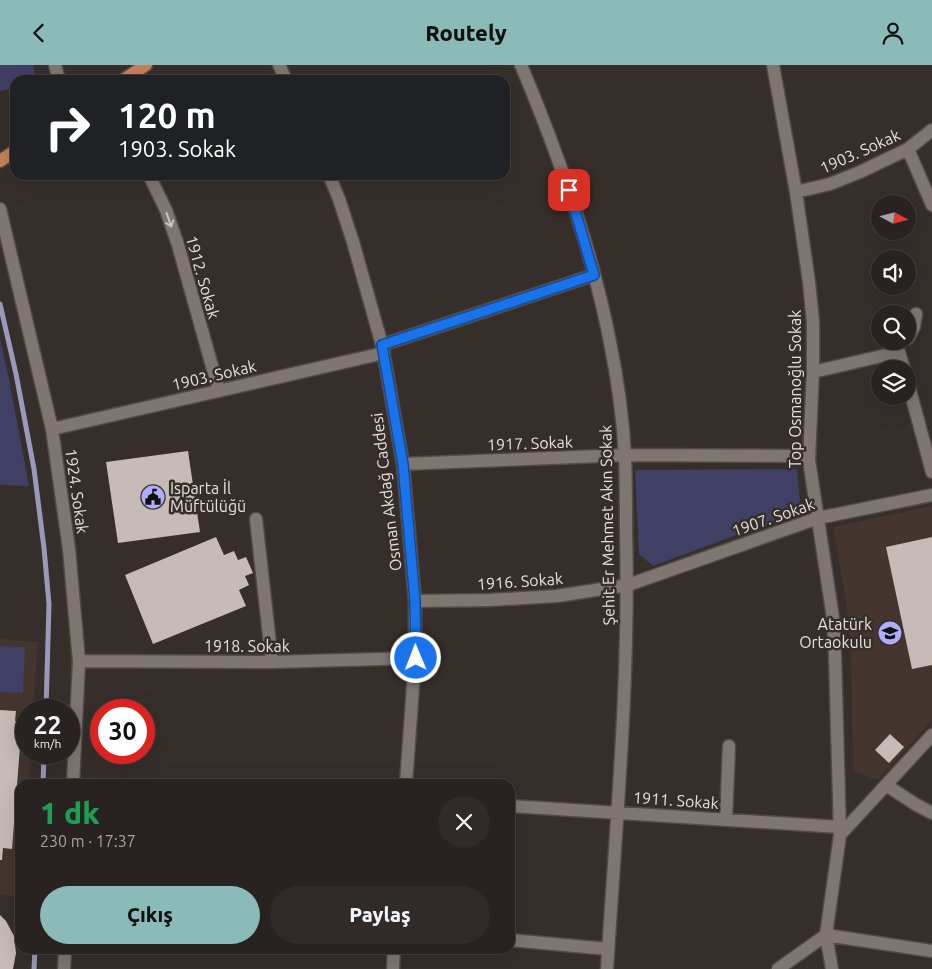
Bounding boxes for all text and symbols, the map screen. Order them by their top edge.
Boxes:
icon: back [25,19,53,47]
icon: person [879,19,907,47]
text: Routely [425,20,507,45]
icon: right [35,95,100,160]
text: 120 m [118,95,216,135]
street label: 1903. Sokak [817,125,903,177]
text: 1903. Sokak [118,136,236,161]
pin [548,169,590,211]
icon: arrive [555,176,583,204]
north arrow [871,195,916,240]
map controls [871,195,916,405]
one-way arrow [165,211,174,227]
street label: 1912. Sokak [183,233,223,321]
button: sound [871,250,916,295]
button: search [871,305,916,350]
street label: Top Osmanoğlu Sokak [786,310,804,468]
street label: 1903. Sokak [170,357,258,393]
button: layers [871,360,916,405]
street label: Osman Akdağ Caddesi [367,412,405,572]
street label: Şehit Er Mehmet Akın Sokak [596,425,618,625]
street label: 1917. Sokak [487,433,573,453]
street label: 1924. Sokak [62,447,92,535]
place label: Isparta İl Müftülüğü [170,479,246,515]
public building icon: Isparta İl Müftülüğü [140,484,166,510]
street label: 1907. Sokak [730,495,816,539]
street label: 1916. Sokak [477,569,563,593]
place label: Atatürk Ortaokulu [799,615,872,651]
school or university icon: Atatürk Ortaokulu [877,620,903,646]
position arrow [389,631,441,683]
street label: 1918. Sokak [204,637,290,655]
speed limit sign: 30 [90,699,155,764]
text: 22 [33,711,62,739]
text: km/h [34,737,61,750]
street label: 1911. Sokak [633,788,719,812]
text: 1 dk [40,796,100,830]
button: close [438,796,490,848]
text: 230 m · 17:37 [40,832,136,850]
button: Çıkış [40,886,260,944]
button: Paylaş [270,886,490,944]

